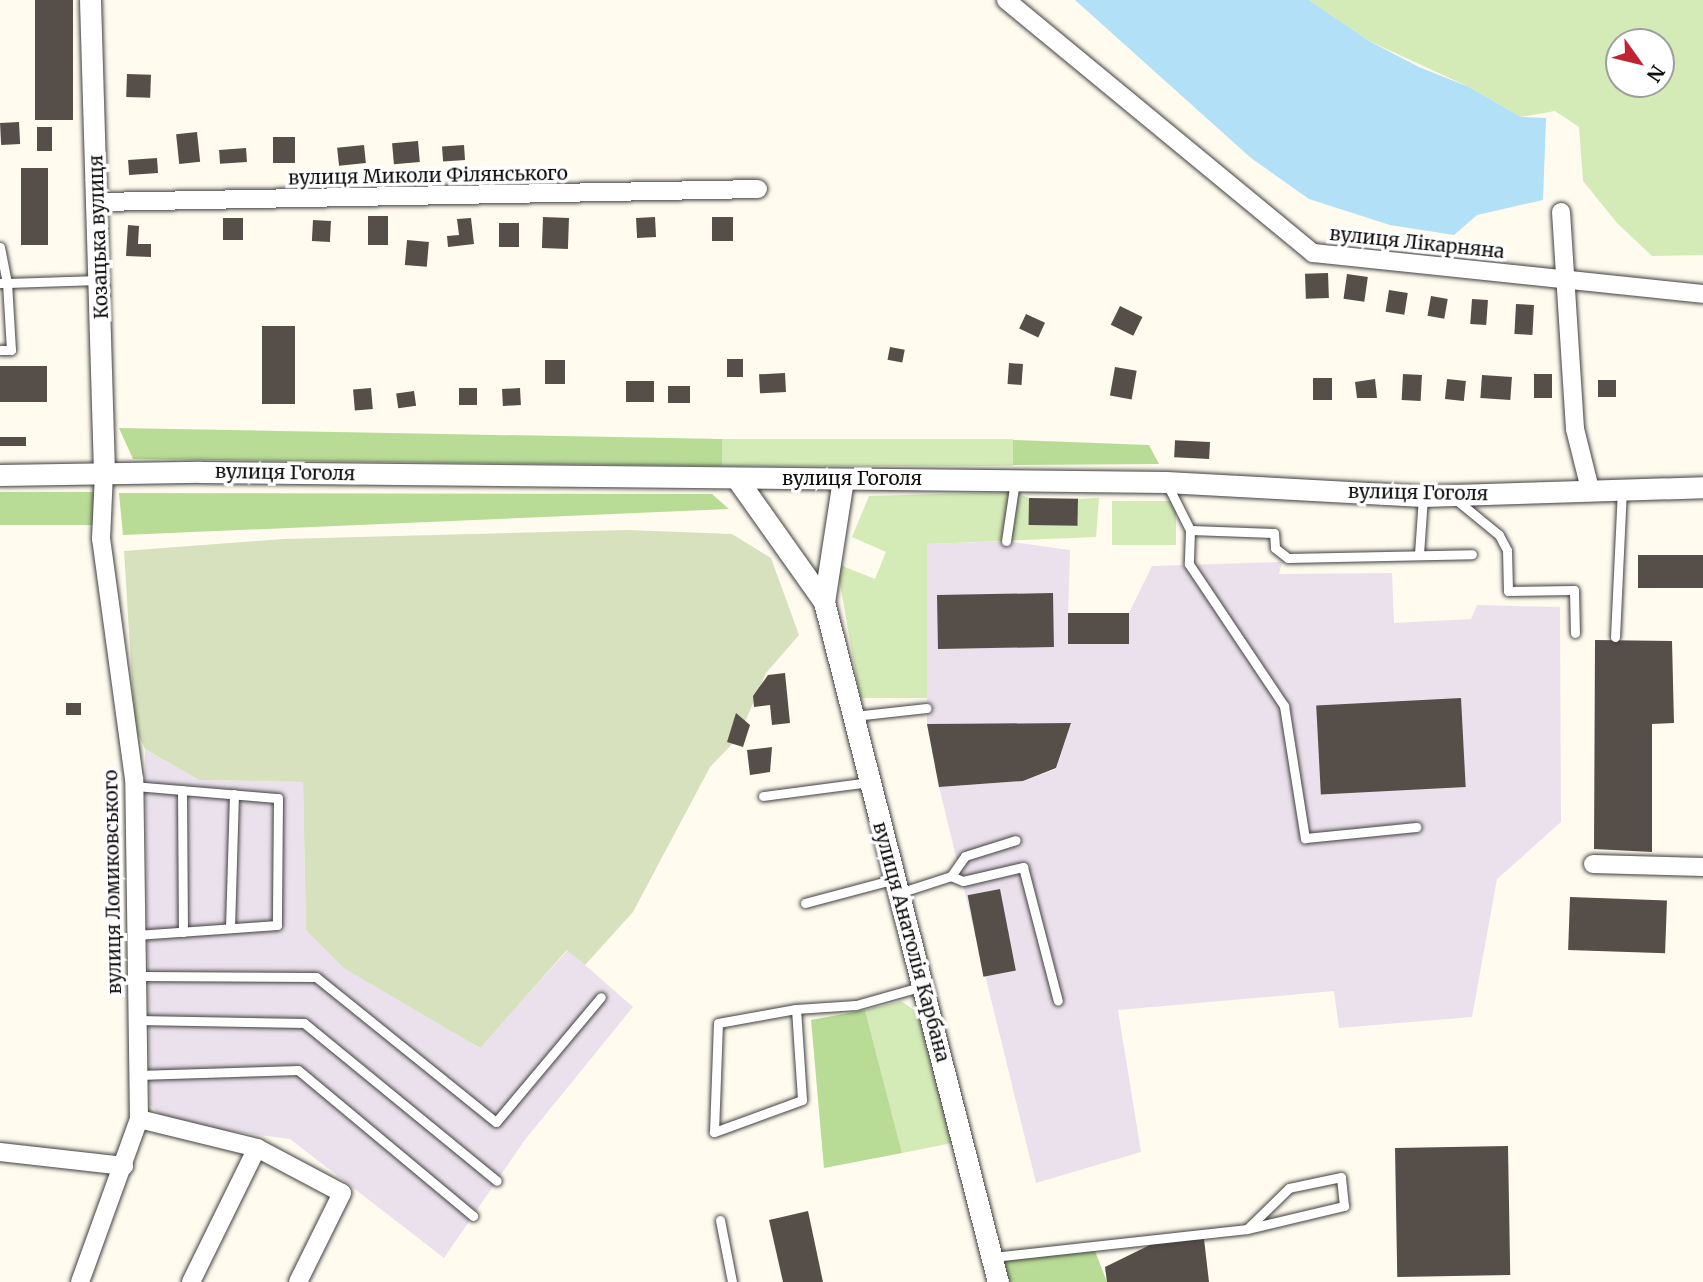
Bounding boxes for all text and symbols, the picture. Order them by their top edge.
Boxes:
north arrow [1605,28,1675,98]
text: N [1642,61,1670,87]
street label: Козацька вулиця [85,155,113,319]
street label: вулиця Миколи Філянського [288,162,568,190]
street label: вулиця Лікарняна [1328,222,1506,264]
street label: вулиця Гоголя [215,460,355,486]
street label: вулиця Гоголя [782,468,922,490]
street label: вулиця Гоголя [1348,480,1488,506]
street label: вулиця Ломиковського [100,770,126,994]
street label: вулиця Анатолія Карбана [868,819,954,1065]

